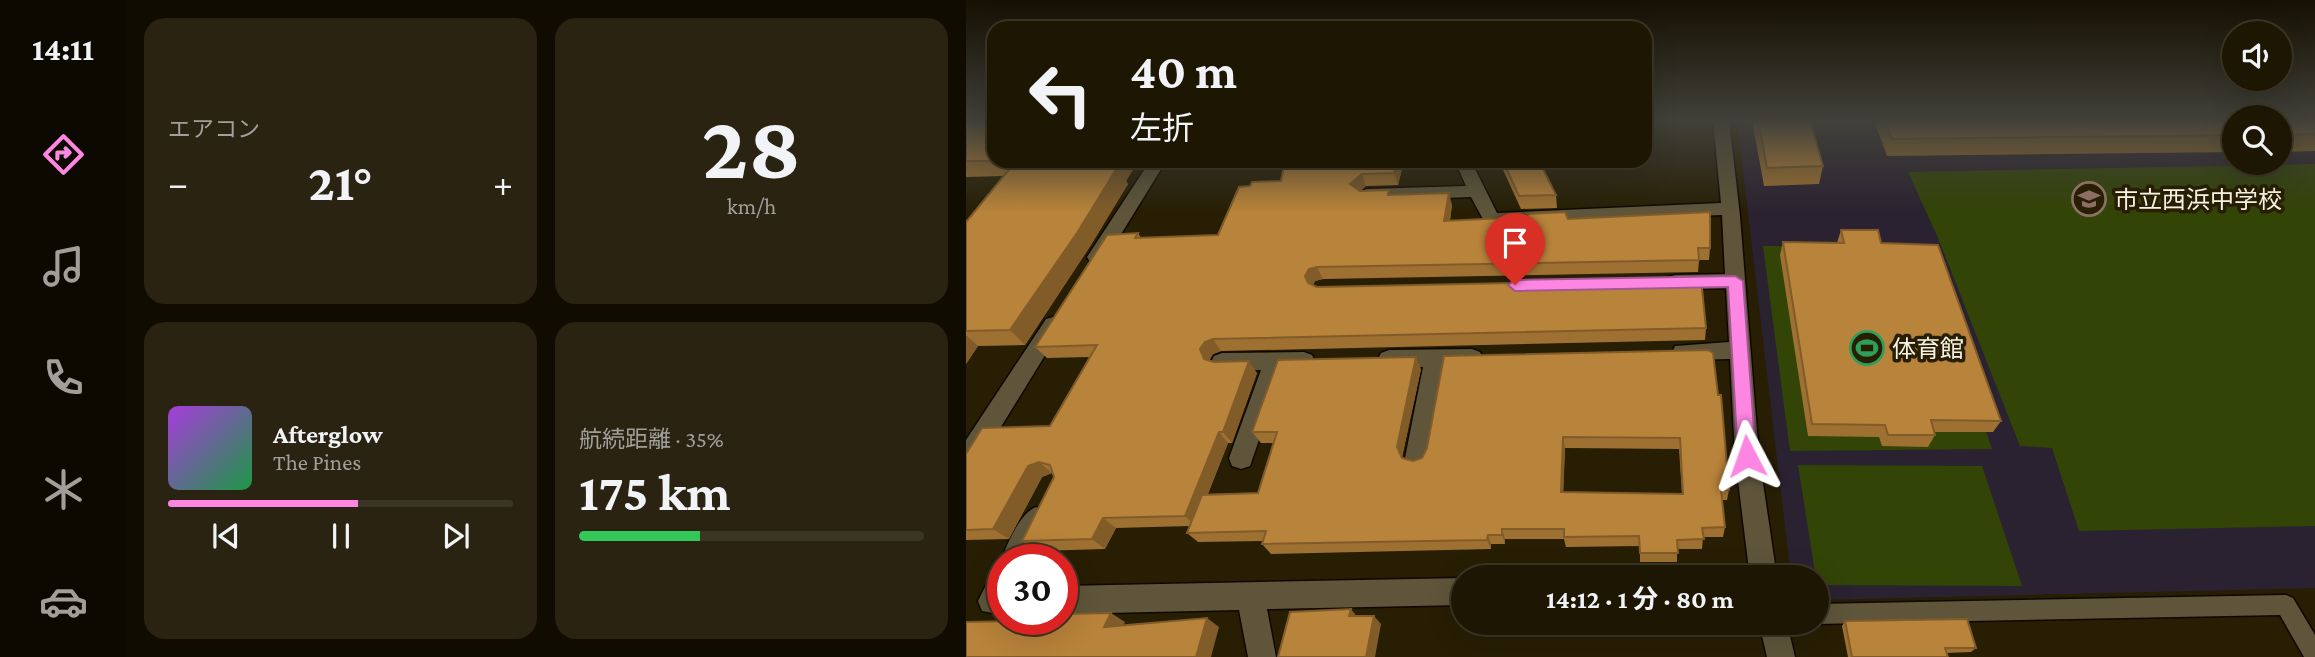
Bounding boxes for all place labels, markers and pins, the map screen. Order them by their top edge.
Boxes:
school or university icon: 市立西浜中学校 [2070,180,2108,218]
place label: 市立西浜中学校 [2114,186,2282,213]
pin [1485,213,1545,285]
sports icon: 体育館 [1848,329,1886,367]
place label: 体育館 [1892,335,1964,362]

